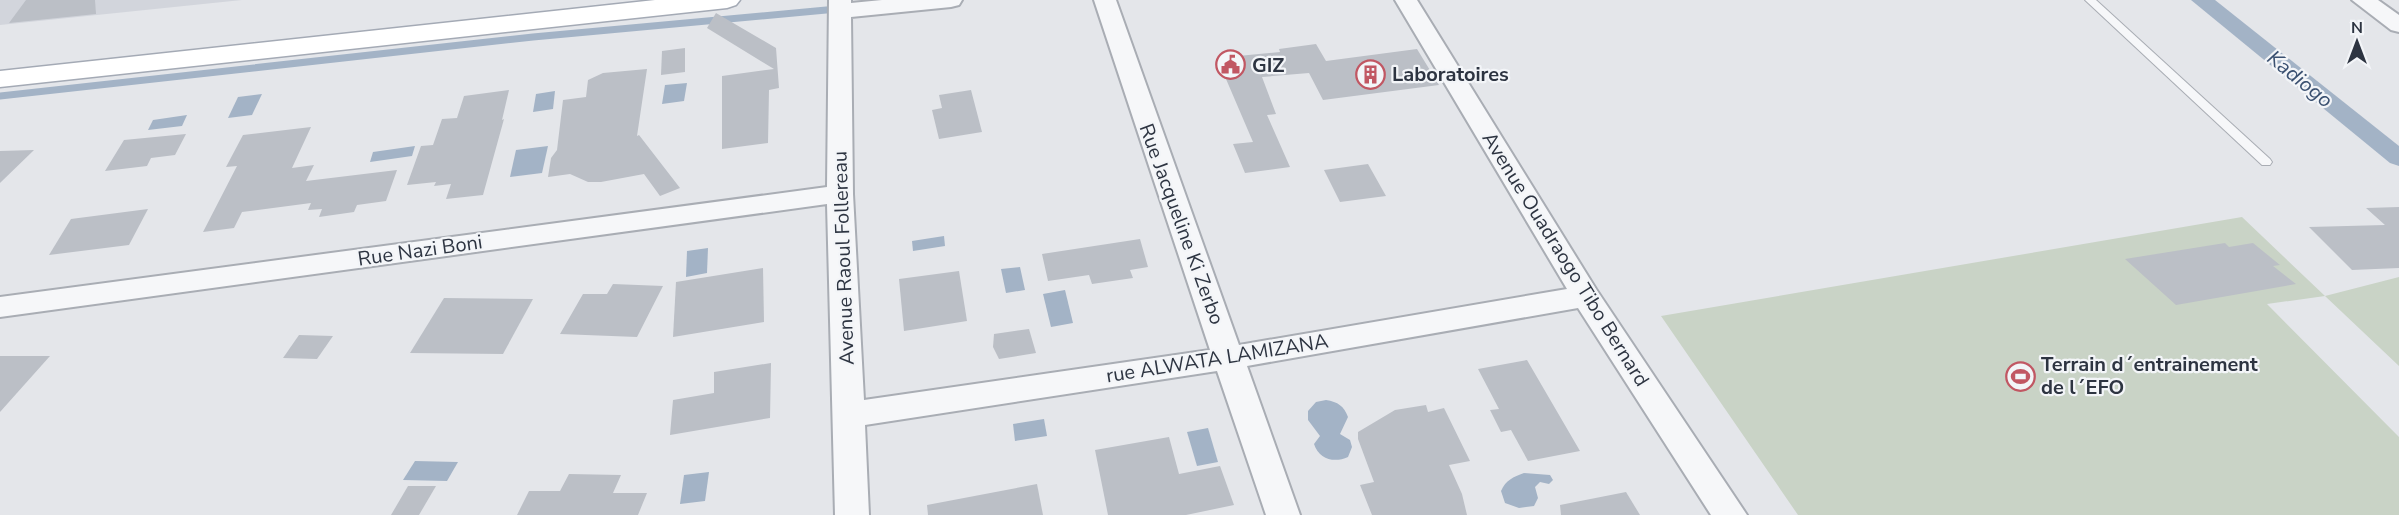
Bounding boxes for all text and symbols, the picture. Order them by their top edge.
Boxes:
north arrow [2327,12,2387,72]
text: N [2351,17,2363,39]
water label: Kadiogo [2261,44,2339,114]
public building icon: GIZ [1215,49,1247,81]
place label: GIZ [1252,52,1284,79]
building icon: Laboratoires [1355,58,1387,90]
place label: Laboratoires [1392,61,1509,88]
street label: Rue Jacqueline Ki Zerbo [1133,120,1230,328]
street label: Avenue Ouadraogo Tibo Bernard [1476,127,1655,392]
street label: Avenue Raoul Follereau [826,151,861,365]
street label: Rue Nazi Boni [356,228,484,273]
street label: rue ALWATA LAMIZANA [1104,328,1331,389]
place label: Terrain d´entrainement de l´EFO [2041,351,2258,401]
sports icon: Terrain d´entrainement de l´EFO [2004,360,2036,392]

